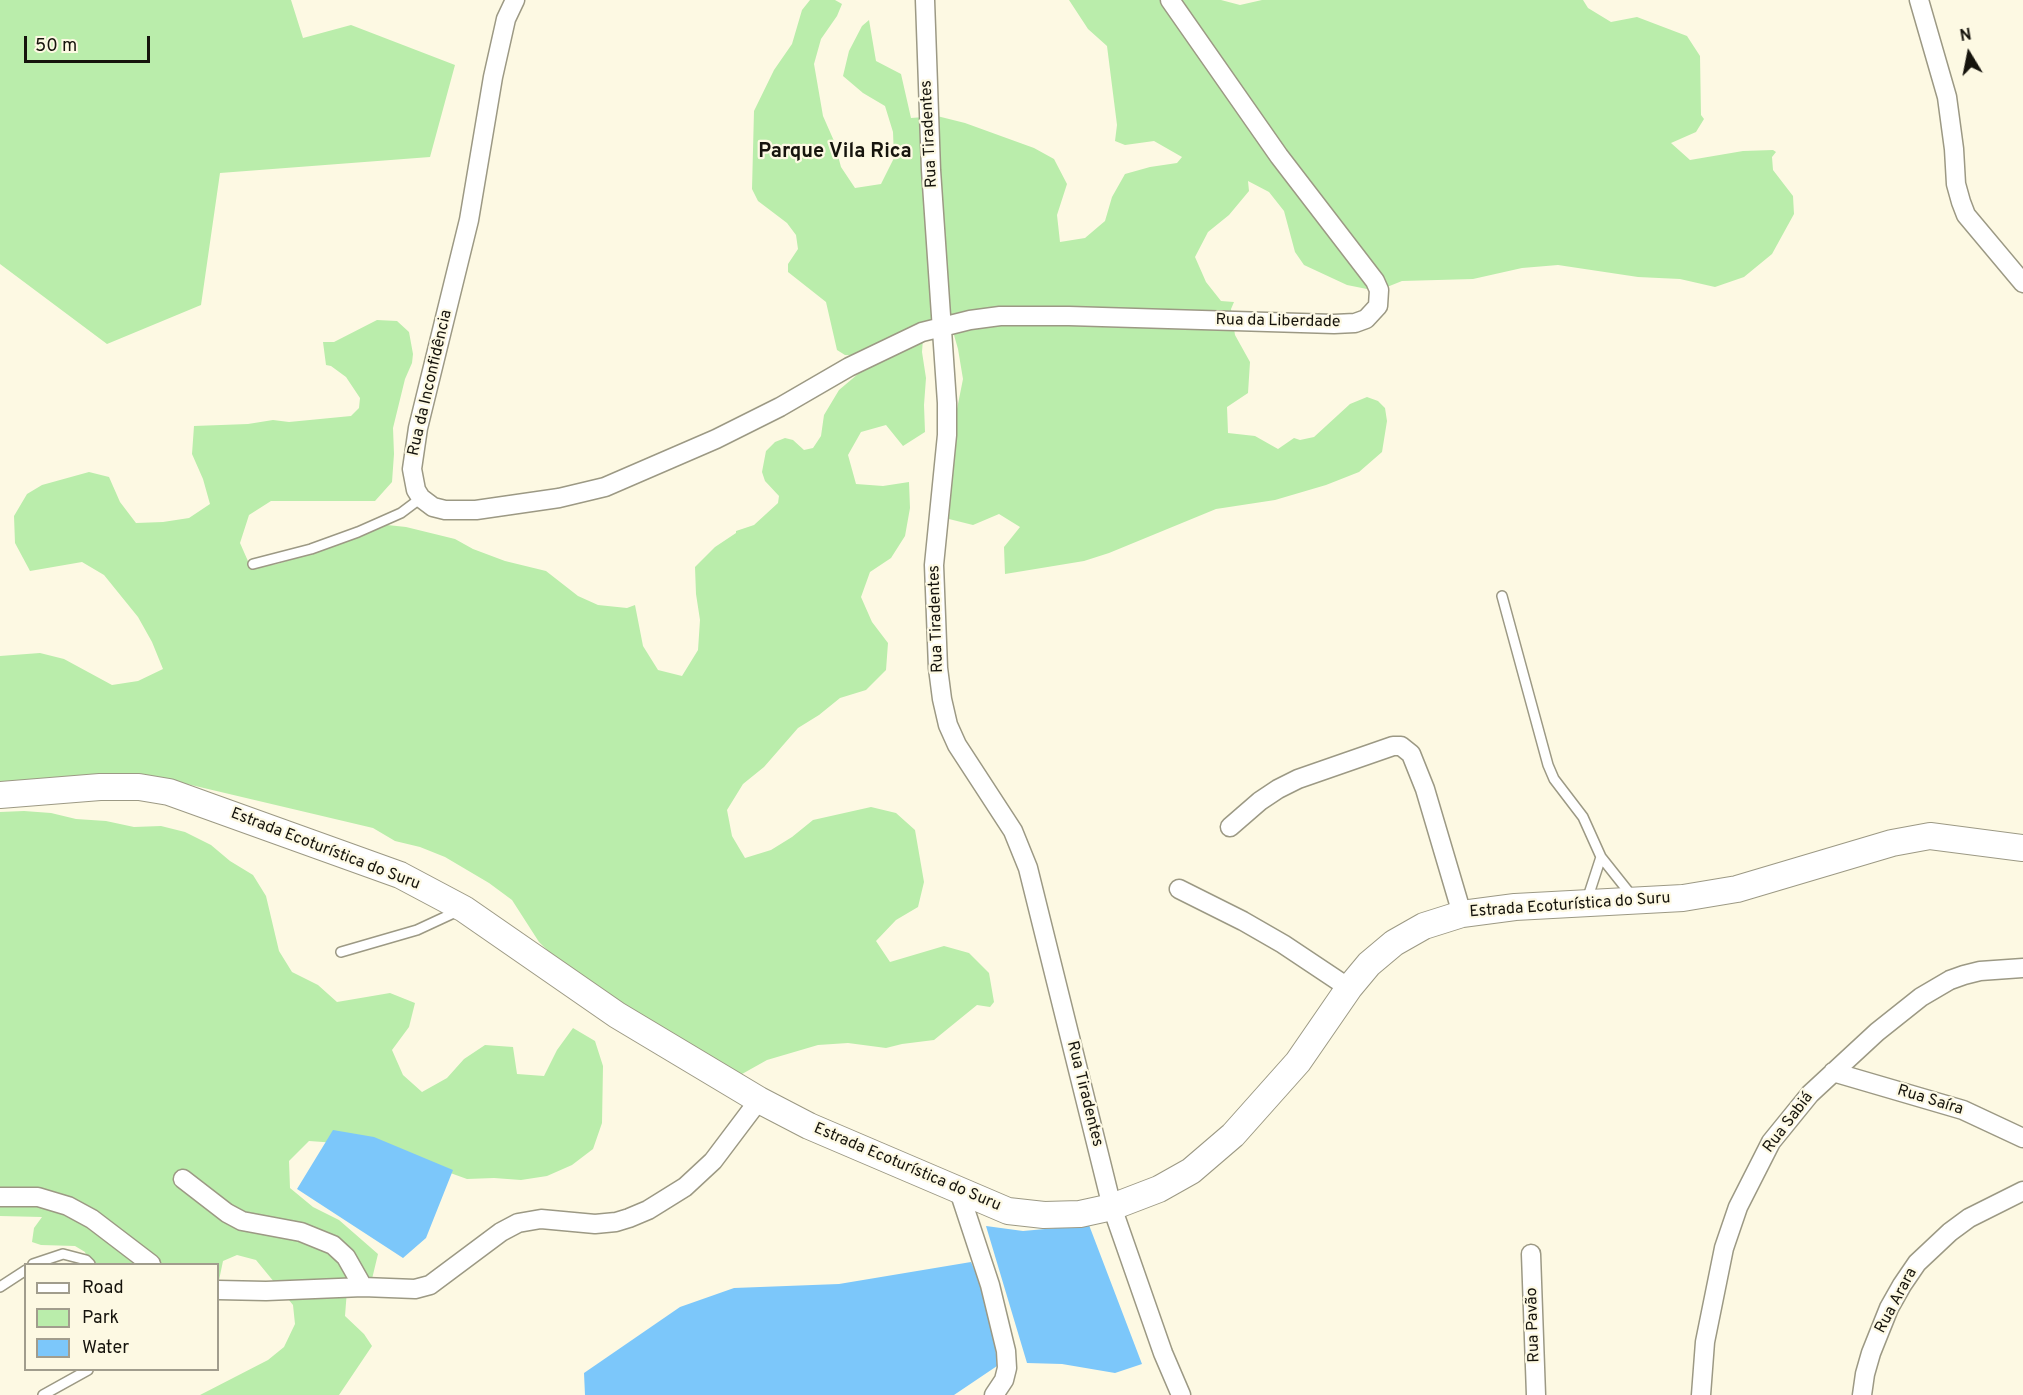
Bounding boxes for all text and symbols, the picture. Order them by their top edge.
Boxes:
scale bar [27,24,153,62]
north arrow [1939,24,1999,84]
text: N [1958,25,1973,47]
text: 50 m [35,35,77,58]
street label: Rua Tiradentes [918,80,942,188]
district label: Parque Vila Rica [758,141,912,165]
street label: Rua da Inconfidência [405,308,457,458]
street label: Rua da Liberdade [1215,311,1341,333]
street label: Rua Tiradentes [926,565,948,673]
street label: Estrada Ecoturística do Suru [228,805,422,895]
street label: Estrada Ecoturística do Suru [1469,889,1671,923]
street label: Rua Tiradentes [1062,1039,1106,1149]
street label: Rua Saíra [1895,1082,1965,1120]
street label: Rua Sabiá [1760,1089,1818,1157]
street label: Estrada Ecoturística do Suru [811,1120,1003,1216]
legend [24,1263,219,1371]
street label: Rua Arara [1872,1265,1922,1337]
text: Road [82,1277,124,1300]
street label: Rua Pavão [1523,1287,1545,1363]
text: Park [82,1307,119,1330]
text: Water [82,1337,129,1360]

